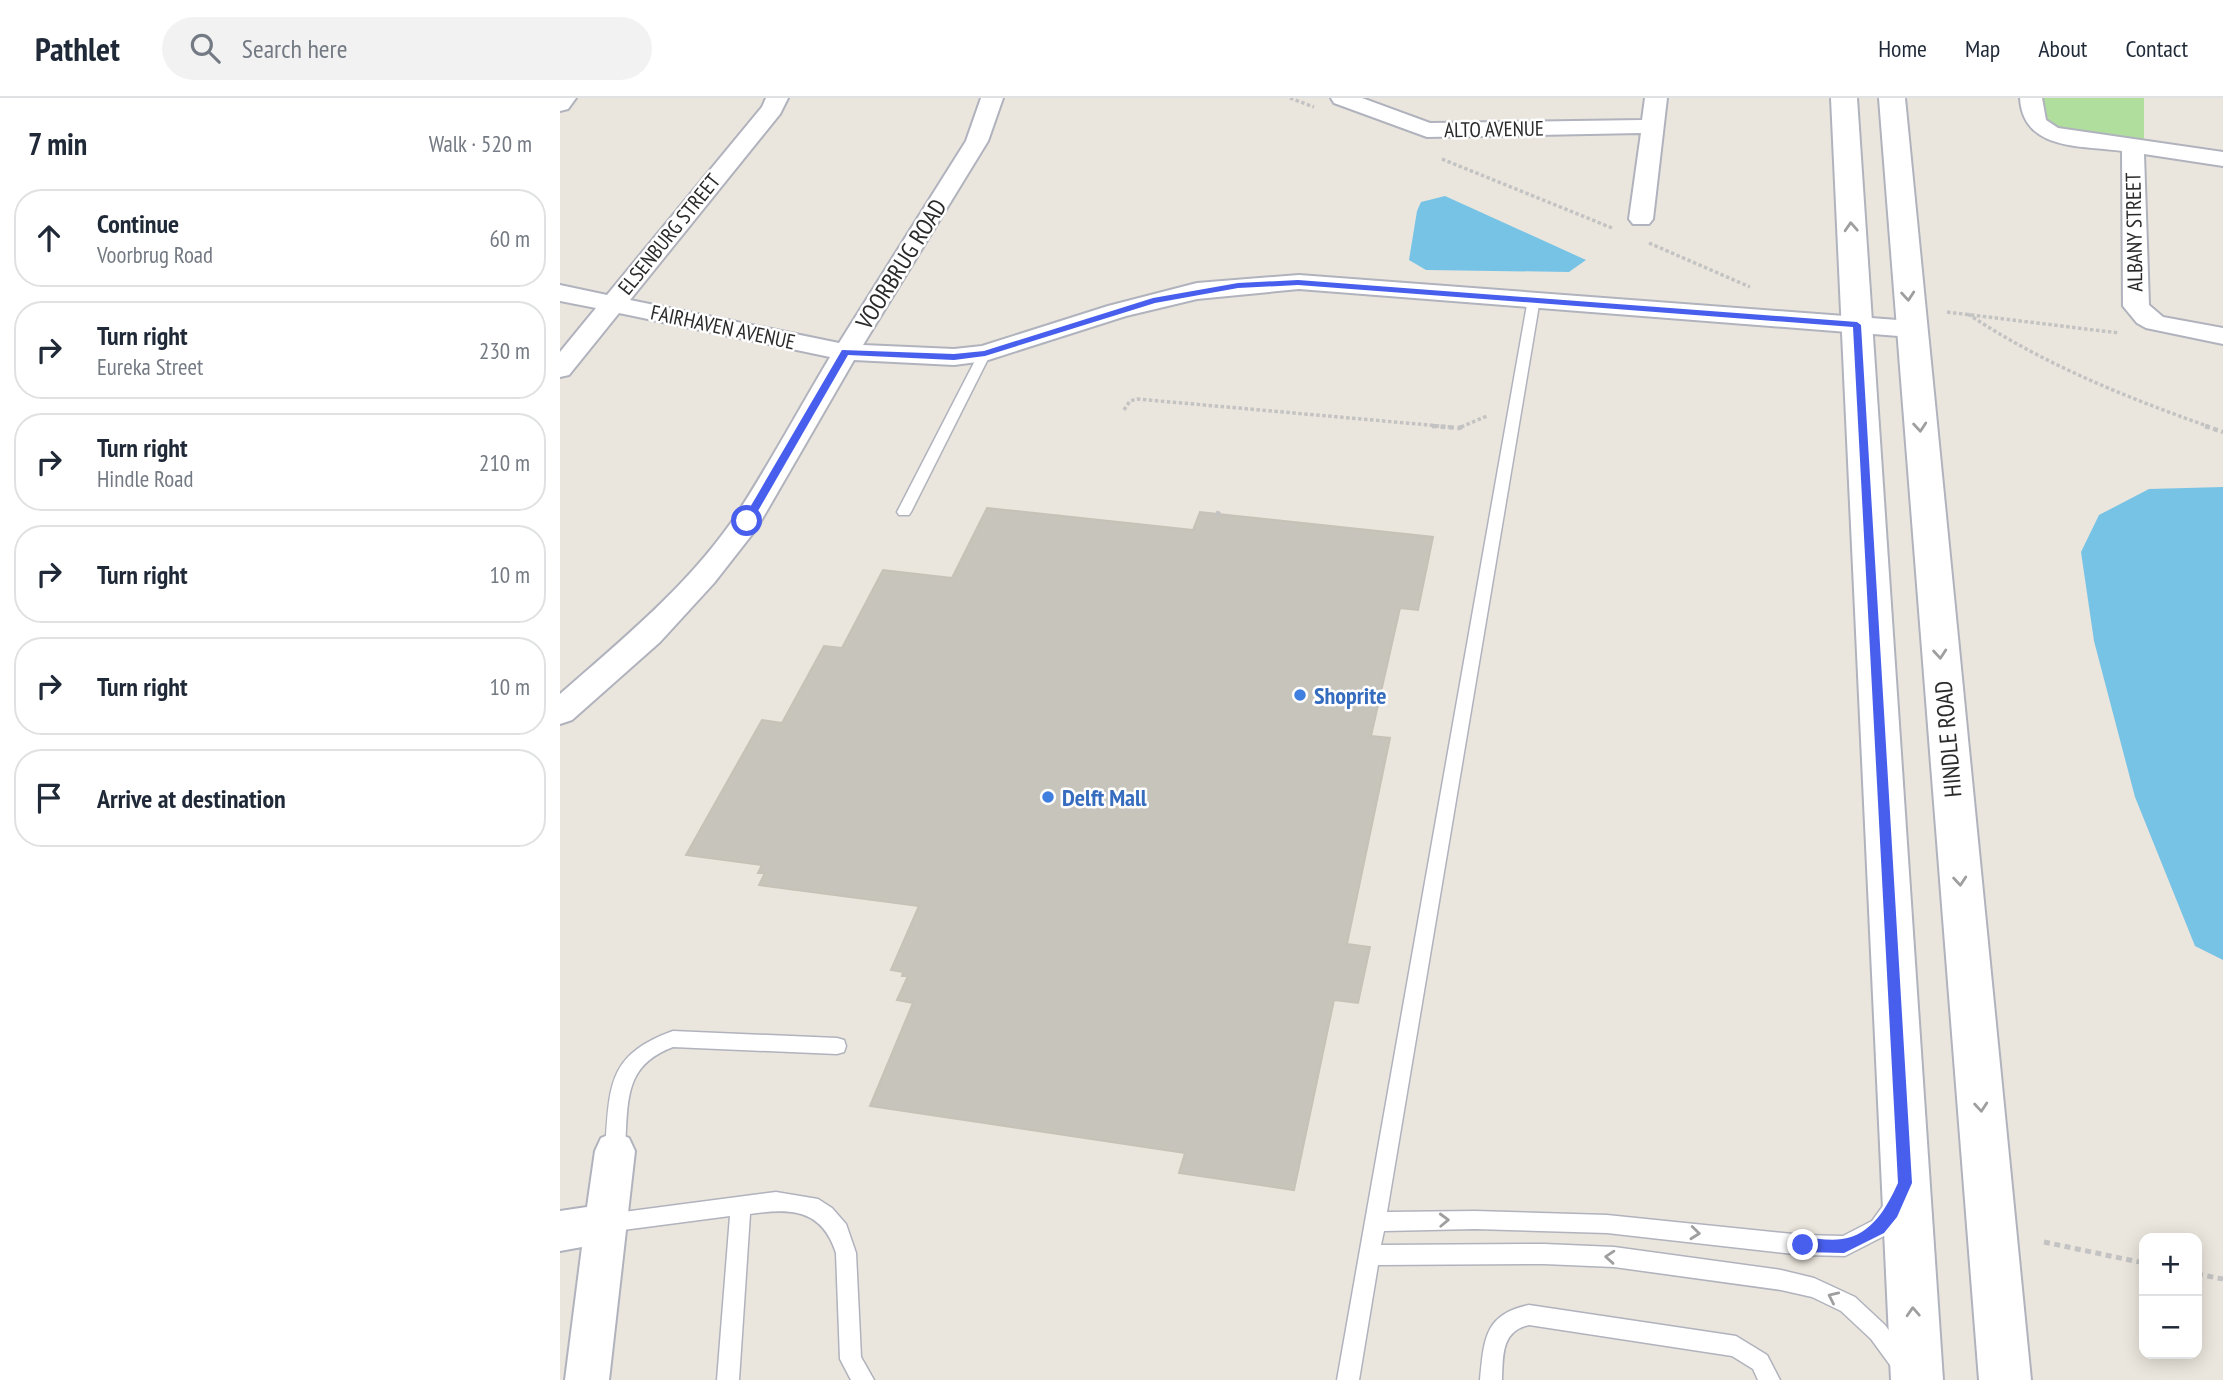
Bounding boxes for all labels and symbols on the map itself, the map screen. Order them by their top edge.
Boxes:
street label: ALTO AVENUE [1444,115,1544,143]
street label: ELSENBURG STREET [612,168,726,300]
street label: ALBANY STREET [2119,172,2149,292]
street label: VOORBRUG ROAD [848,193,953,336]
one-way arrow [1843,221,1858,232]
one-way arrow [1900,291,1915,302]
street label: FAIRHAVEN AVENUE [648,299,798,355]
one-way arrow [1912,422,1927,433]
route start [731,505,762,536]
one-way arrow [1932,649,1947,660]
street label: HINDLE ROAD [1927,679,1969,799]
place label: Shoprite [1314,680,1386,711]
marker: Shoprite [1292,687,1308,703]
place label: Delft Mall [1062,782,1147,813]
marker: Delft Mall [1040,789,1056,805]
one-way arrow [1952,875,1967,886]
one-way arrow [1973,1102,1988,1113]
one-way arrow [1438,1213,1449,1228]
one-way arrow [1690,1225,1701,1240]
route end [1787,1229,1818,1260]
one-way arrow [1604,1250,1615,1265]
one-way arrow [1828,1292,1840,1306]
one-way arrow [1906,1306,1921,1317]

